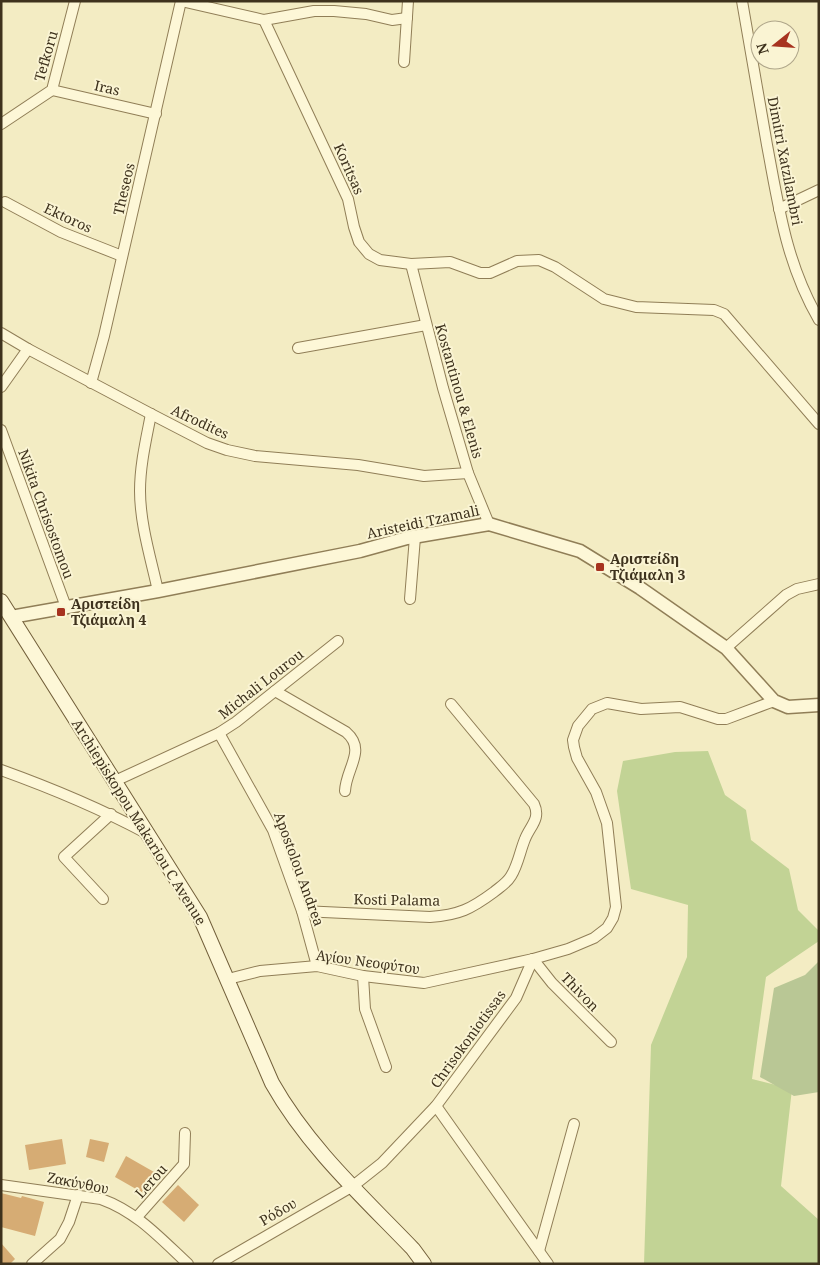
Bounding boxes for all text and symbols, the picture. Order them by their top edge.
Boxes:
north arrow [750,20,800,70]
street label: Tefkoru [29,28,62,83]
text: N [751,41,773,57]
street label: Iras [92,75,122,100]
street label: Dimitri Xatzilambri [764,95,807,227]
street label: Koritsas [330,140,369,197]
street label: Theseos [108,161,139,217]
street label: Ektoros [41,198,95,237]
street label: Kostantinou & Elenis [431,321,488,460]
street label: Afrodites [168,400,232,443]
street label: Nikita Chrisostomou [14,446,79,581]
street label: Aristeidi Tzamali [365,500,481,543]
place label: Αριστείδη Τζιάμαλη 3 [610,549,685,584]
marker: Αριστείδη Τζιάμαλη 3 [594,561,606,573]
place label: Αριστείδη Τζιάμαλη 4 [71,594,146,629]
marker: Αριστείδη Τζιάμαλη 4 [55,606,67,618]
street label: Michali Lourou [214,644,307,723]
street label: Archiepiskopou Makariou C Avenue [68,715,211,928]
street label: Apostolou Andrea [270,809,329,929]
street label: Kosti Palama [354,889,441,910]
street label: Αγίου Νεοφύτου [315,945,421,978]
street label: Thivon [557,968,604,1015]
street label: Chrisokoniotissas [426,986,510,1092]
street label: Lerou [130,1159,171,1202]
street label: Ζακύνθου [46,1167,110,1198]
street label: Ρόδου [256,1193,300,1230]

